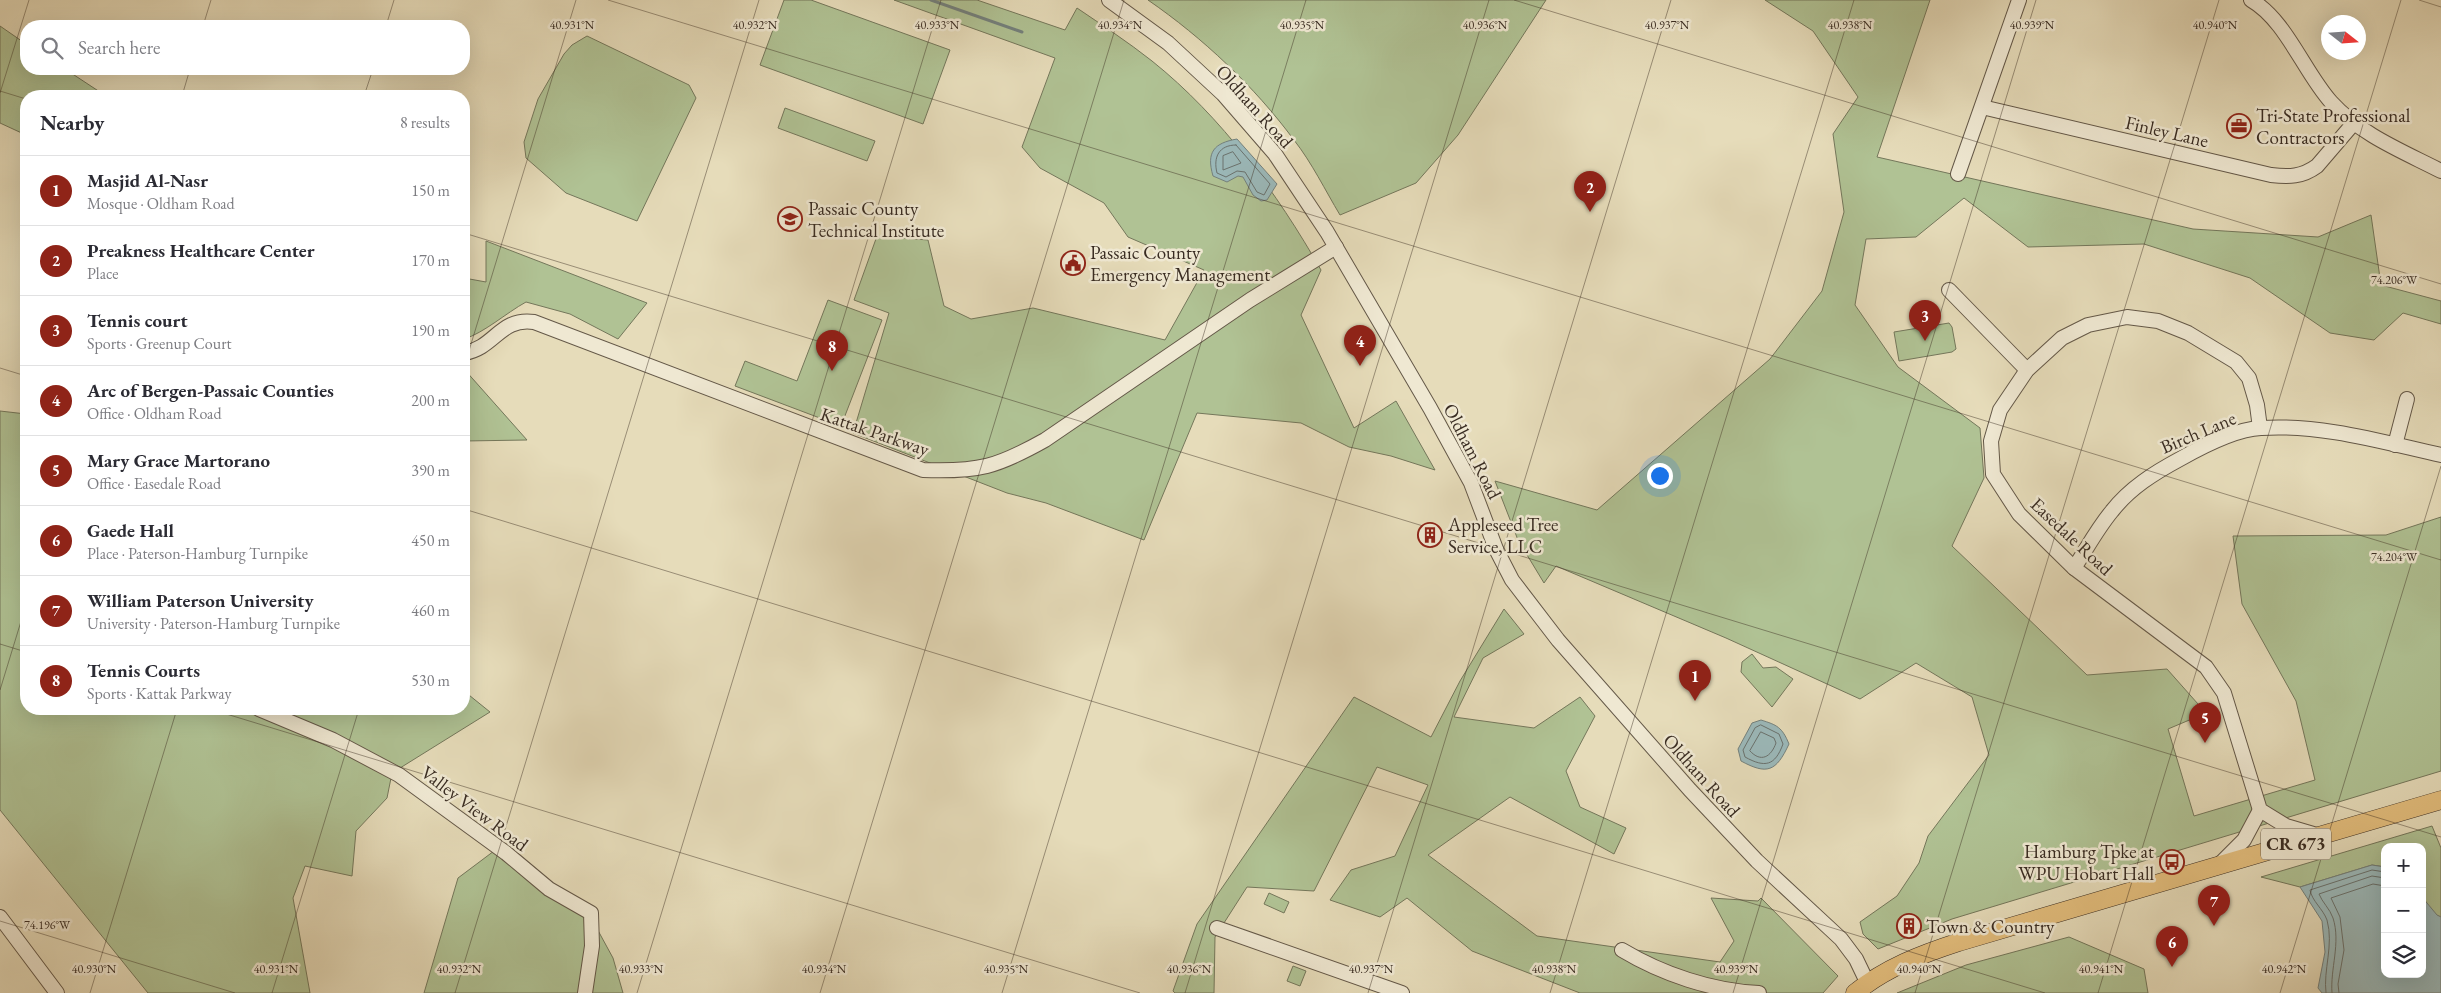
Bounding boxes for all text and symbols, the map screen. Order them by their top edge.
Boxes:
north arrow [2321,15,2366,60]
text: 40.931°N [550,17,595,33]
text: 40.932°N [733,17,778,33]
text: 40.933°N [915,17,960,33]
text: 40.934°N [1098,17,1143,33]
text: 40.935°N [1280,17,1325,33]
text: 40.936°N [1463,17,1508,33]
text: 40.937°N [1645,17,1690,33]
text: 40.938°N [1828,17,1873,33]
text: 40.939°N [2010,17,2055,33]
text: 40.940°N [2193,17,2238,33]
search box [20,20,470,75]
icon: search [38,34,66,62]
text: Search here [78,35,160,60]
street label: Oldham Road [1210,59,1299,154]
place label: Tri-State Professional Contractors [2256,103,2411,150]
text: Nearby [40,109,104,136]
street label: Finley Lane [2123,110,2211,153]
text: 8 results [400,112,450,133]
office icon: Tri-State Professional Contractors [2226,113,2252,139]
text: Masjid Al-Nasr [87,168,208,193]
pin: 2 [1574,171,1606,212]
text: 1 [52,180,60,201]
text: 150 m [411,180,450,201]
text: Mosque · Oldham Road [87,193,235,214]
place label: Passaic County Technical Institute [808,196,944,243]
school or university icon: Passaic County Technical Institute [777,206,803,232]
text: Preakness Healthcare Center [87,238,315,263]
place label: Passaic County Emergency Management [1090,240,1270,287]
text: 2 [52,250,60,271]
text: 170 m [411,250,450,271]
public building icon: Passaic County Emergency Management [1060,250,1086,276]
text: Place [87,263,119,284]
text: 74.206°W [2371,272,2418,288]
pin: 3 [1909,300,1941,341]
text: Tennis court [87,308,188,333]
text: 3 [52,320,60,341]
text: 190 m [411,320,450,341]
pin: 4 [1344,325,1376,366]
pin: 8 [816,330,848,371]
text: Sports · Greenup Court [87,333,232,354]
text: Arc of Bergen-Passaic Counties [87,378,334,403]
text: 4 [52,390,60,411]
text: 200 m [411,390,450,411]
street label: Oldham Road [1438,399,1508,504]
street label: Kattak Parkway [817,401,933,462]
text: Office · Oldham Road [87,403,222,424]
street label: Birch Lane [2157,405,2240,460]
text: Mary Grace Martorano [87,448,270,473]
text: 5 [52,460,60,481]
text: 390 m [411,460,450,481]
your location [1647,463,1673,489]
text: Office · Easedale Road [87,473,221,494]
street label: Easedale Road [2025,492,2118,581]
place label: Appleseed Tree Service, LLC [1447,512,1558,559]
text: Gaede Hall [87,518,174,543]
building icon: Appleseed Tree Service, LLC [1417,522,1443,548]
text: 6 [52,530,60,551]
text: 450 m [411,530,450,551]
text: Place · Paterson-Hamburg Turnpike [87,543,308,564]
text: 74.204°W [2371,549,2418,565]
text: William Paterson University [87,588,314,613]
text: 7 [52,600,60,621]
text: 460 m [411,600,450,621]
text: University · Paterson-Hamburg Turnpike [87,613,340,634]
text: Tennis Courts [87,658,200,683]
pin: 1 [1679,660,1711,701]
text: 8 [52,670,60,691]
text: 530 m [411,670,450,691]
text: Sports · Kattak Parkway [87,683,231,704]
pin: 5 [2189,702,2221,743]
street label: Oldham Road [1657,728,1746,823]
street label: Valley View Road [416,760,534,857]
road number: CR 673 [2261,829,2331,860]
place label: Hamburg Tpke at WPU Hobart Hall [2018,839,2154,886]
map controls [2381,843,2426,978]
button: + [2381,843,2426,888]
bus stop icon: Hamburg Tpke at WPU Hobart Hall [2159,849,2185,875]
pin: 7 [2198,885,2230,926]
button: − [2381,888,2426,933]
building icon: Town & Country [1896,913,1922,939]
place label: Town & Country [1926,914,2055,939]
text: 74.196°W [24,917,71,933]
pin: 6 [2156,926,2188,967]
button: layers [2381,933,2426,978]
text: 40.930°N [72,961,117,977]
text: 40.931°N [254,961,299,977]
text: 40.932°N [437,961,482,977]
text: 40.933°N [619,961,664,977]
text: 40.934°N [802,961,847,977]
text: 40.935°N [984,961,1029,977]
text: 40.936°N [1167,961,1212,977]
text: 40.937°N [1349,961,1394,977]
text: 40.938°N [1532,961,1577,977]
text: 40.939°N [1714,961,1759,977]
text: 40.940°N [1897,961,1942,977]
text: 40.941°N [2079,961,2124,977]
text: 40.942°N [2262,961,2307,977]

